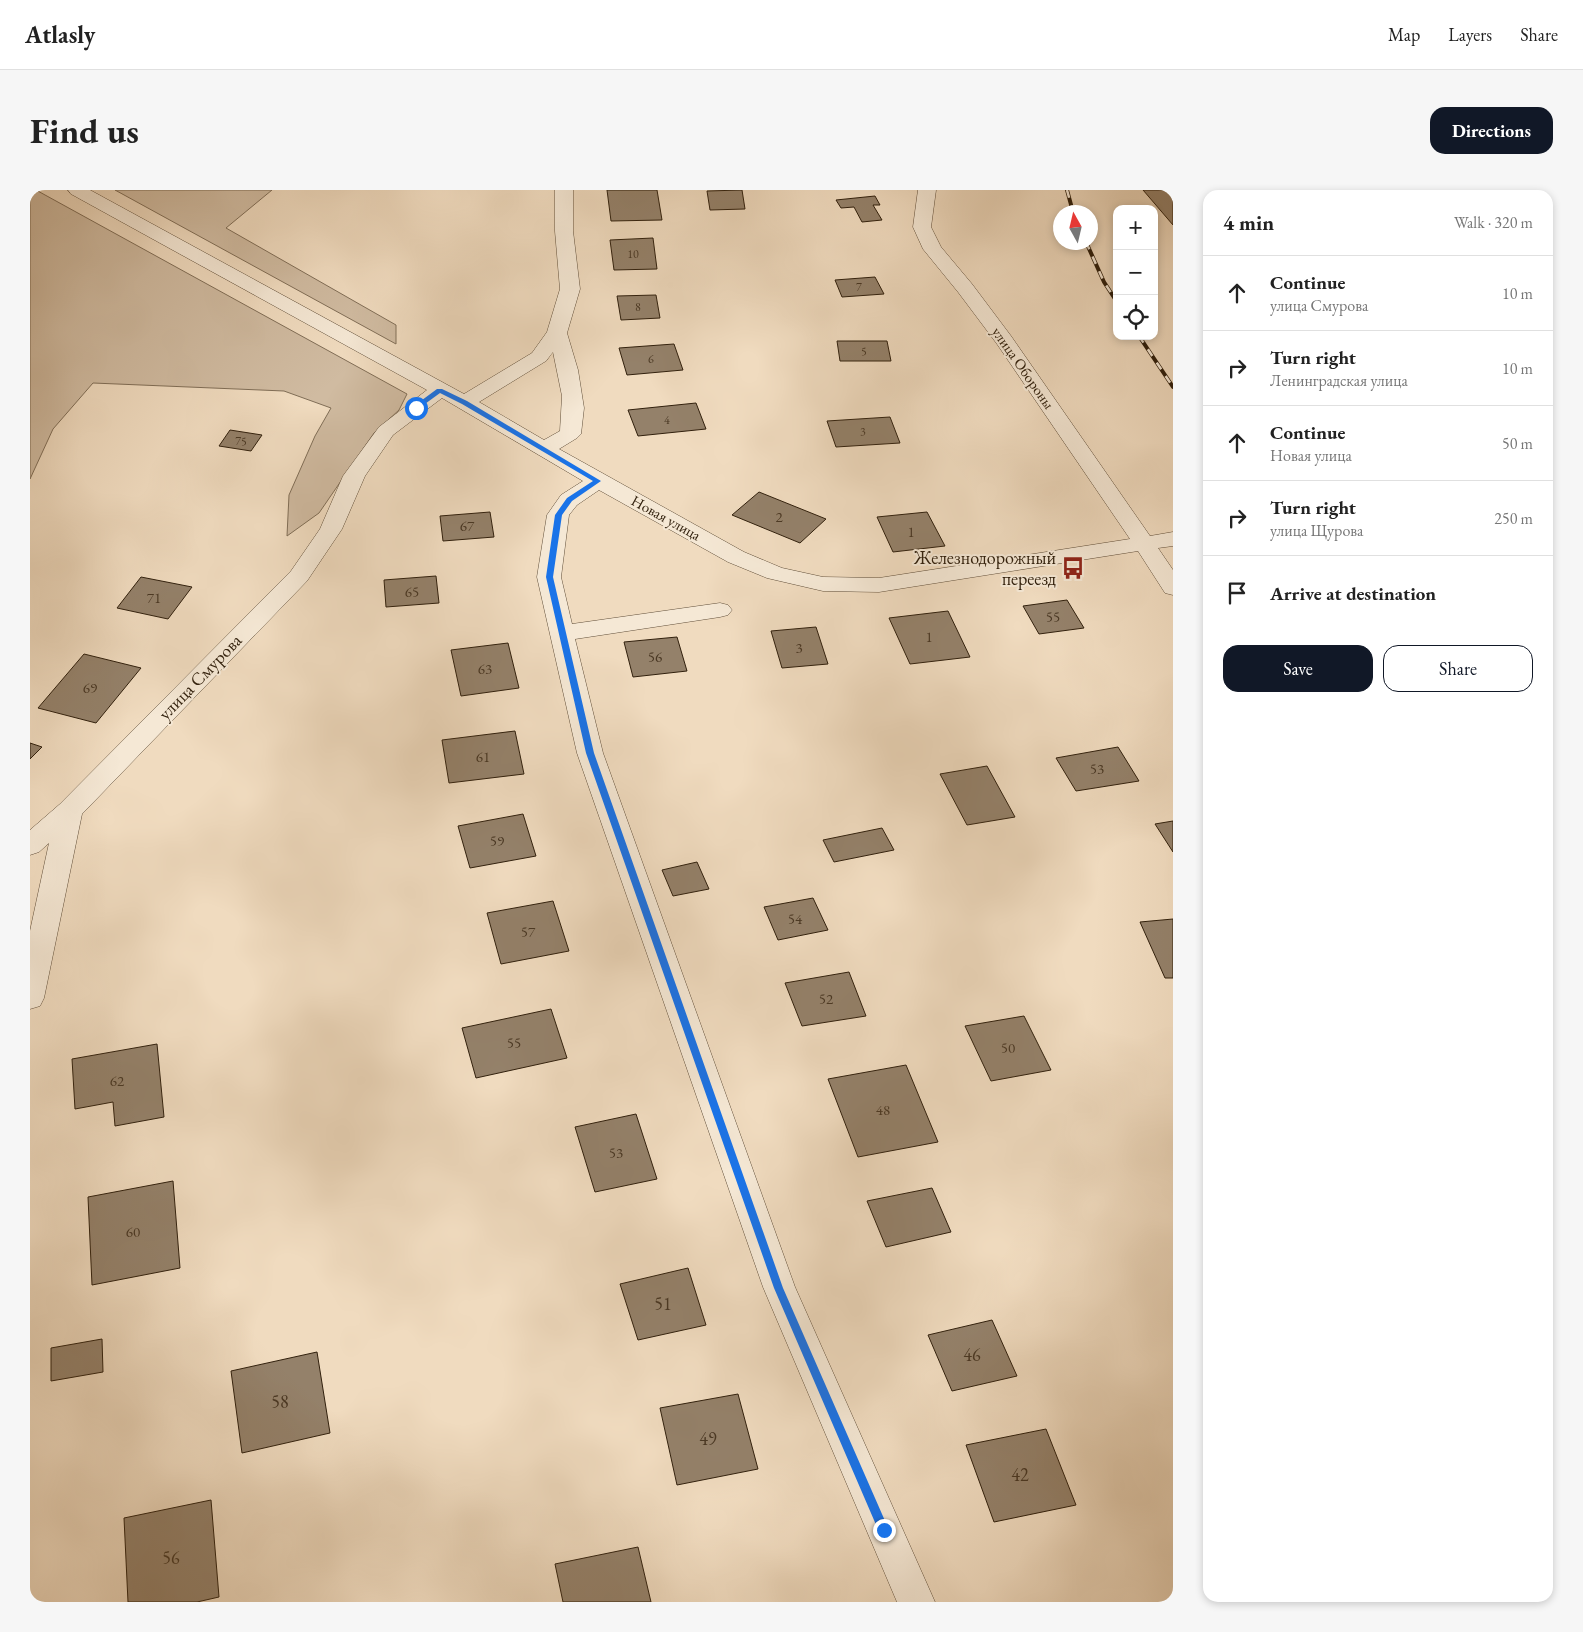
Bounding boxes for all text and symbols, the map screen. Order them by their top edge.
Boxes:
text: Atlasly [25,19,95,50]
text: Map [1388,23,1420,46]
text: Layers [1448,23,1492,46]
text: Share [1520,23,1558,46]
button: Directions [1430,107,1553,154]
text: Find us [30,108,139,153]
north arrow [1053,205,1098,250]
map controls [1113,205,1158,340]
button: + [1113,205,1158,250]
text: 4 min [1223,209,1274,236]
text: Walk · 320 m [1454,212,1533,233]
house number: 10 [627,246,639,262]
button: − [1113,250,1158,295]
text: Continue [1270,270,1345,295]
house number: 7 [856,279,862,295]
icon: ahead [1223,279,1251,307]
text: 10 m [1502,283,1533,304]
button: locate [1113,295,1158,340]
text: улица Смурова [1270,295,1368,316]
house number: 8 [635,299,641,315]
street label: улица Обороны [988,323,1059,413]
house number: 5 [861,343,867,359]
text: Turn right [1270,345,1356,370]
house number: 6 [648,351,654,367]
icon: right [1223,354,1251,382]
text: 10 m [1502,358,1533,379]
text: Ленинградская улица [1270,370,1408,391]
route start [405,397,428,420]
house number: 4 [664,412,670,428]
text: Continue [1270,420,1345,445]
house number: 3 [860,424,866,440]
icon: ahead [1223,429,1251,457]
house number: 75 [235,433,247,449]
text: 50 m [1502,433,1533,454]
text: Новая улица [1270,445,1352,466]
street label: Новая улица [628,491,704,544]
text: Turn right [1270,495,1356,520]
icon: right [1223,504,1251,532]
house number: 2 [775,507,783,526]
text: 250 m [1494,508,1533,529]
house number: 67 [460,516,475,535]
text: улица Щурова [1270,520,1364,541]
house number: 1 [907,522,915,541]
place label: Железнодорожный переезд [913,546,1056,590]
bus stop icon: Железнодорожный переезд [1060,555,1086,581]
icon: arrive [1223,579,1251,607]
text: Arrive at destination [1270,581,1436,606]
house number: 65 [405,582,419,601]
house number: 71 [147,588,161,607]
house number: 55 [1046,607,1060,626]
house number: 1 [925,627,933,646]
street label: улица Смурова [153,628,247,724]
house number: 3 [795,638,803,657]
button: Save [1223,645,1373,692]
button: Share [1383,645,1533,692]
house number: 56 [648,647,662,666]
house number: 63 [478,659,492,678]
house number: 69 [83,678,97,697]
house number: 61 [476,747,490,766]
house number: 53 [1090,759,1104,778]
house number: 59 [490,831,504,850]
house number: 54 [788,909,803,928]
house number: 57 [521,922,536,941]
house number: 52 [819,989,834,1008]
house number: 55 [507,1033,521,1052]
house number: 50 [1001,1038,1015,1057]
house number: 62 [110,1071,125,1090]
house number: 48 [876,1100,890,1119]
house number: 53 [609,1143,623,1162]
house number: 60 [126,1222,140,1241]
house number: 51 [654,1292,672,1315]
house number: 46 [963,1343,981,1366]
house number: 58 [271,1390,289,1413]
house number: 49 [699,1427,717,1450]
house number: 42 [1011,1463,1029,1486]
route end [873,1519,896,1542]
house number: 56 [162,1546,180,1569]

